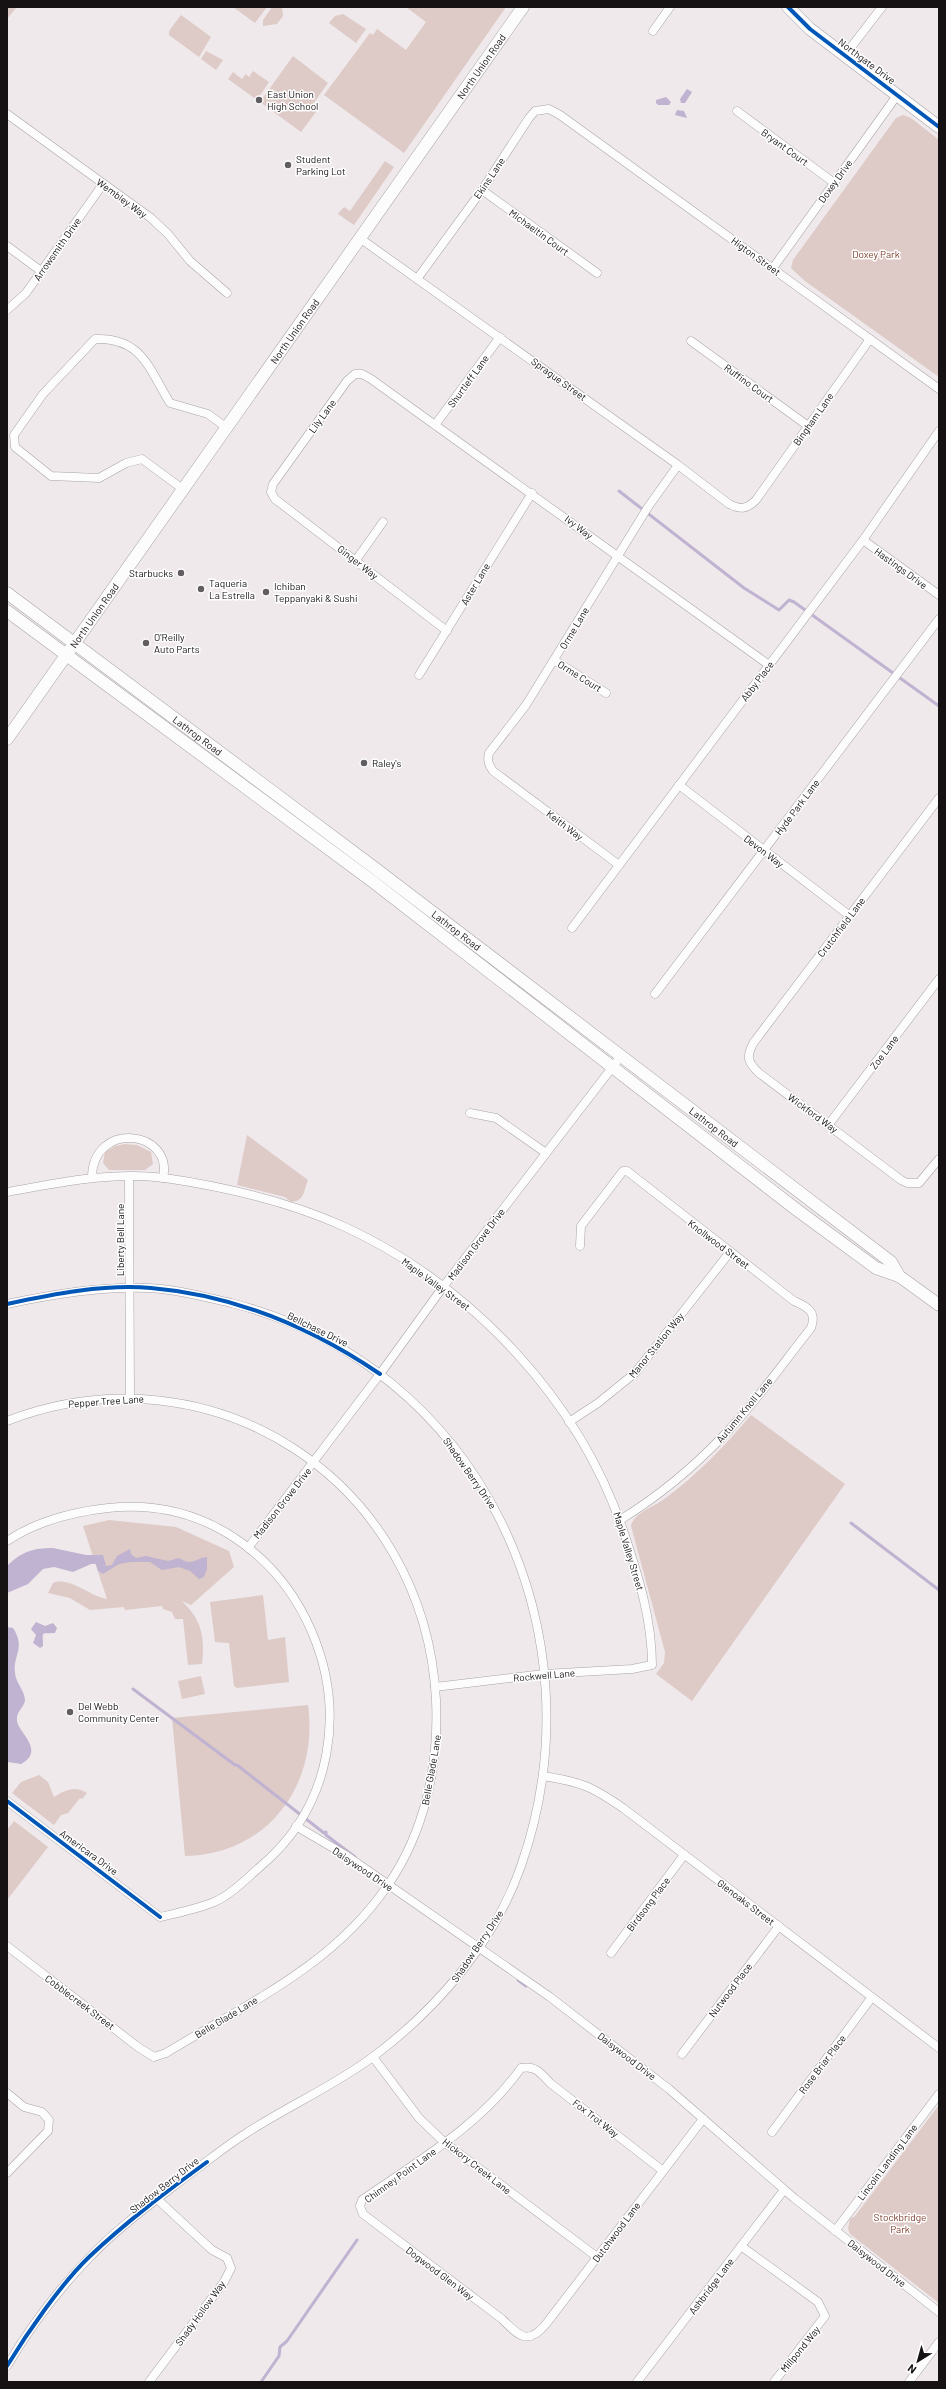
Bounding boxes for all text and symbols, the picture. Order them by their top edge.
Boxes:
street label: North Union Road [454,32,508,101]
street label: Northgate Drive [836,36,898,86]
place label: East Union High School [267,88,318,112]
marker: East Union High School [254,95,264,105]
street label: Bryant Court [759,126,811,168]
place label: Student Parking Lot [296,153,346,177]
street label: Ekins Lane [471,155,507,201]
street label: Doxey Drive [815,157,855,205]
marker: Student Parking Lot [283,160,293,170]
street label: Wembley Way [94,176,150,221]
street label: Michaeltin Court [507,206,571,258]
street label: Arrowsmith Drive [31,215,83,283]
street label: Higton Street [729,234,783,278]
park label: Doxey Park [852,248,900,260]
street label: North Union Road [268,296,321,366]
street label: Shurtleff Lane [445,352,491,410]
street label: Sprague Street [529,355,589,403]
street label: Ruffino Court [722,361,776,405]
street label: Bingham Lane [790,390,836,448]
street label: Lily Lane [306,397,338,435]
street label: Ivy Way [563,513,596,542]
street label: Ginger Way [335,542,381,582]
street label: Hastings Drive [872,545,930,591]
street label: Aster Lane [458,561,492,607]
place label: Starbucks [129,567,173,579]
marker: Starbucks [176,568,186,578]
place label: Taqueria La Estrella [209,577,255,601]
place label: Ichiban Teppanyaki & Sushi [274,580,357,604]
street label: North Union Road [67,581,121,650]
marker: Taqueria La Estrella [196,584,206,594]
marker: Ichiban Teppanyaki & Sushi [261,587,271,597]
street label: Orme Lane [557,605,591,651]
place label: O'Reilly Auto Parts [154,631,200,655]
marker: O'Reilly Auto Parts [141,638,151,648]
street label: Orme Court [556,658,605,694]
street label: Abby Place [738,658,776,704]
street label: Lathrop Road [171,713,225,758]
place label: Raley's [372,757,401,769]
marker: Raley's [359,758,369,768]
street label: Hyde Park Lane [772,777,822,837]
street label: Keith Way [544,807,586,843]
street label: Devon Way [742,832,787,870]
street label: Crutchfield Lane [815,895,867,959]
street label: Lathrop Road [430,908,483,953]
street label: Zoe Lane [867,1033,901,1071]
street label: Wickford Way [786,1091,841,1135]
street label: Lathrop Road [687,1104,741,1149]
street label: Liberty Bell Lane [114,1204,126,1276]
street label: Madison Grove Drive [445,1206,507,1282]
street label: Knollwood Street [686,1217,753,1271]
street label: Maple Valley Street [399,1255,473,1313]
street label: Bellchase Drive [286,1309,350,1349]
street label: Manor Station Way [626,1310,686,1380]
street label: Autumn Knoll Lane [713,1375,775,1445]
street label: Pepper Tree Lane [68,1392,144,1410]
street label: Shadow Berry Drive [441,1435,499,1511]
street label: Madison Grove Drive [250,1465,314,1541]
street label: Maple Valley Street [611,1510,647,1592]
street label: Rockwell Lane [513,1666,575,1684]
place label: Del Webb Community Center [78,1700,159,1724]
marker: Del Webb Community Center [65,1707,75,1717]
street label: Belle Glade Lane [419,1734,443,1806]
street label: Americara Drive [58,1827,120,1877]
street label: Daisywood Drive [330,1844,396,1894]
street label: Birdsong Place [624,1875,672,1933]
street label: Glenoaks Street [715,1877,777,1928]
street label: Shadow Berry Drive [448,1908,506,1984]
street label: Nutwood Place [706,1960,754,2020]
street label: Cobblecreek Street [43,1972,117,2032]
street label: Belle Glade Lane [192,1993,260,2041]
street label: Daisywood Drive [595,2030,659,2082]
street label: Rose Briar Place [796,2032,848,2096]
street label: Fox Trot Way [571,2096,622,2140]
street label: Lincoln Landing Lane [854,2122,920,2202]
street label: Hickory Creek Lane [440,2135,514,2197]
street label: Chimney Point Lane [362,2145,438,2205]
street label: Shadow Berry Drive [127,2154,201,2216]
street label: Dutchwood Lane [589,2200,643,2264]
park label: Stockbridge Park [874,2211,926,2235]
street label: Daisywood Drive [845,2237,909,2289]
street label: Dogwood Glen Way [404,2244,476,2303]
street label: Ashbridge Lane [686,2255,736,2317]
street label: Shady Hollow Way [172,2278,228,2348]
street label: Millpond Way [778,2323,823,2375]
north arrow [898,2341,938,2381]
text: N [905,2362,919,2377]

